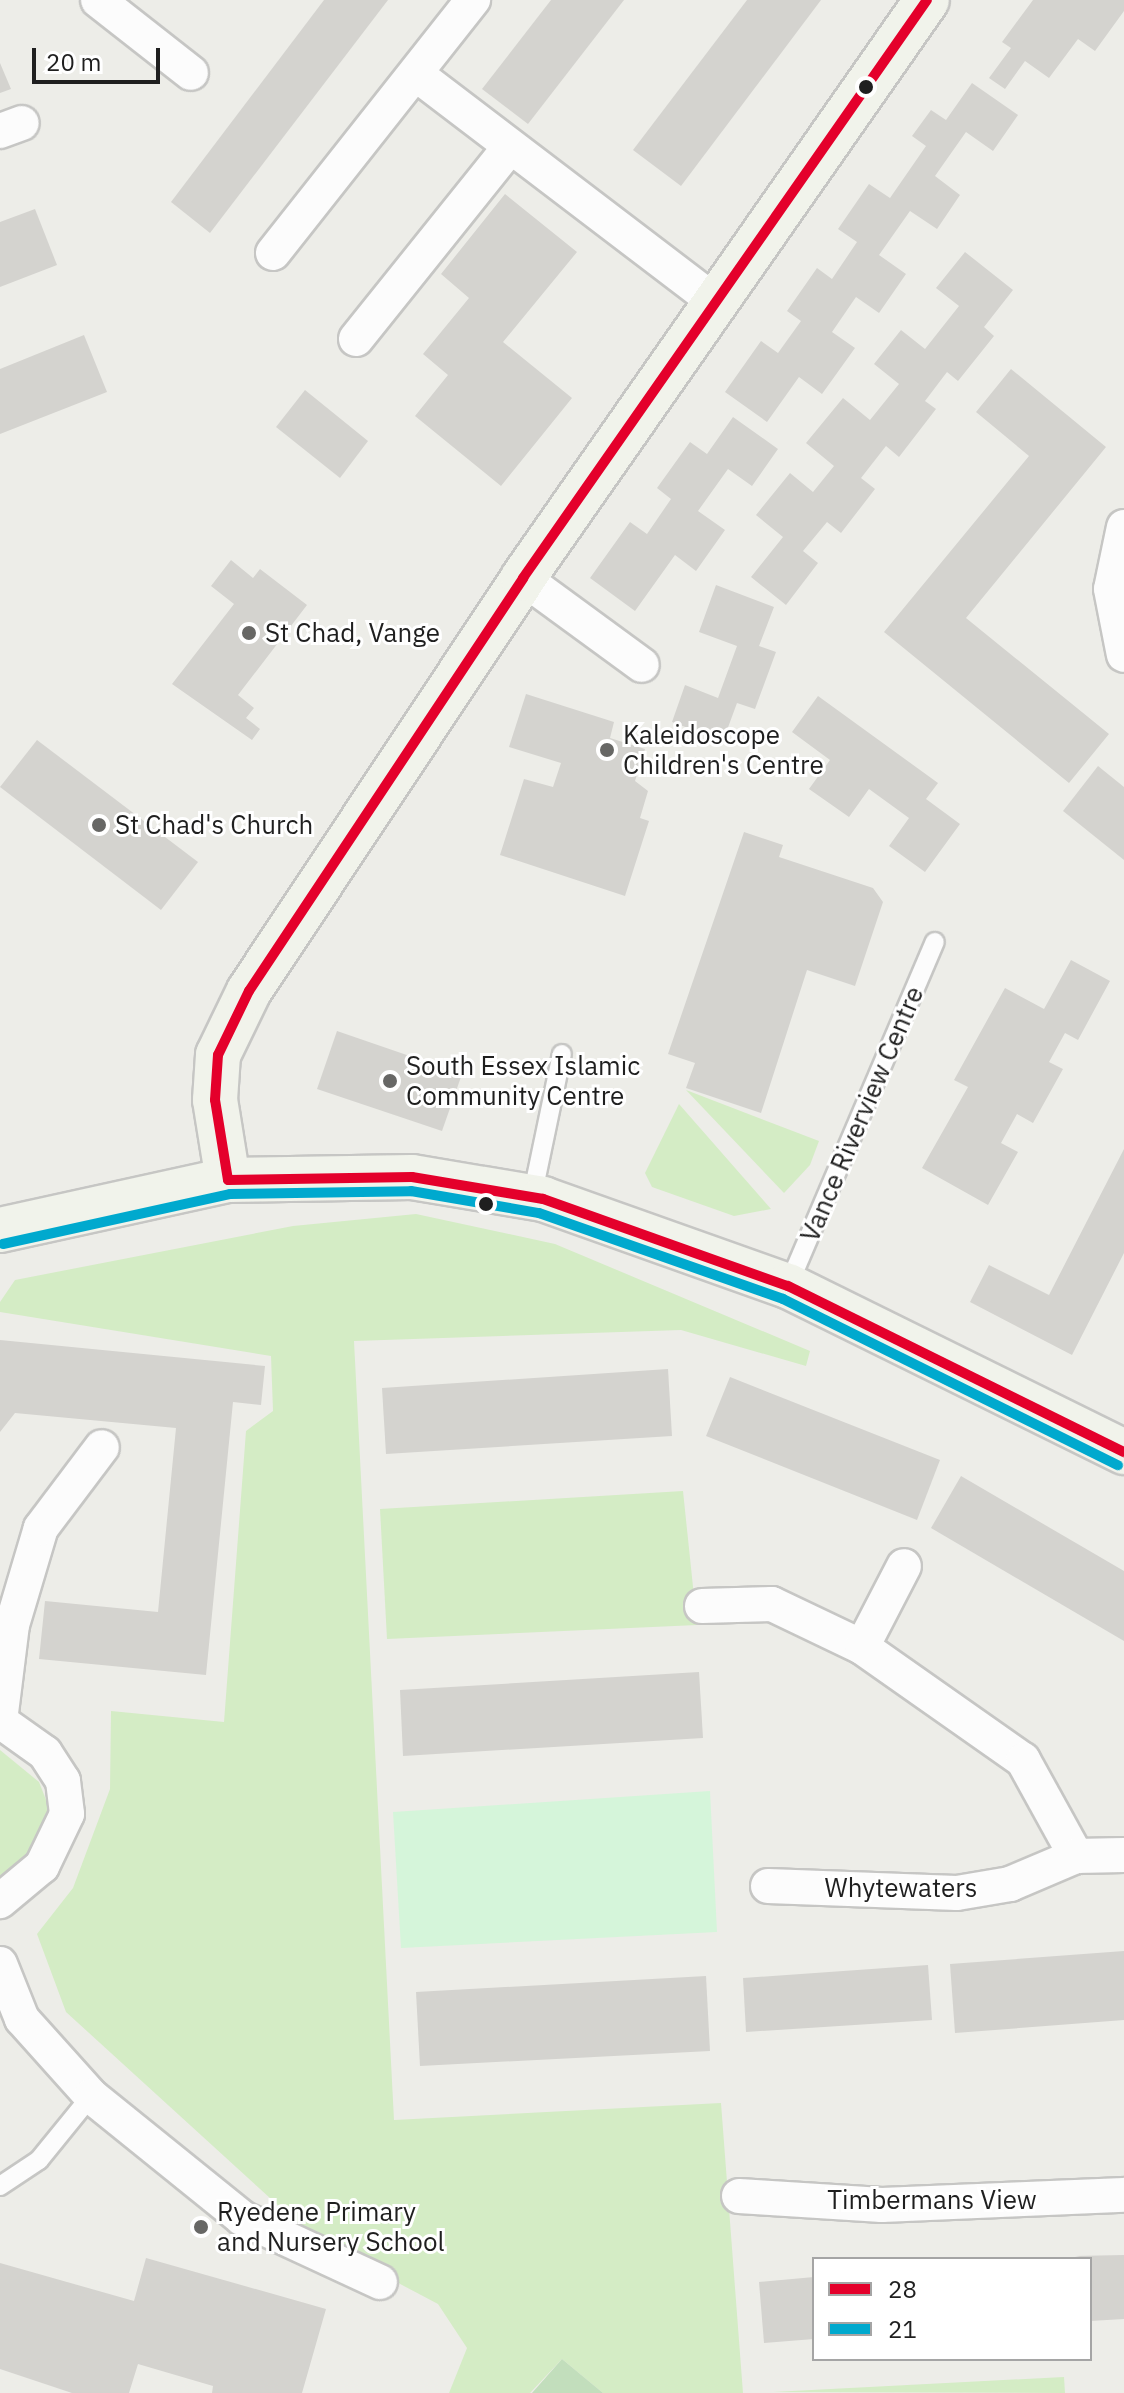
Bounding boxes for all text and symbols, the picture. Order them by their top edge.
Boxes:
scale bar [36,32,164,82]
text: 20 m [46,46,101,78]
unlabelled marker [858,79,874,95]
place label: St Chad, Vange [265,617,440,649]
marker: St Chad, Vange [240,624,258,642]
place label: Kaleidoscope Children's Centre [623,719,824,780]
marker: Kaleidoscope Children's Centre [598,741,616,759]
place label: St Chad's Church [115,809,313,841]
marker: St Chad's Church [90,816,108,834]
street label: Vance Riverview Centre [794,982,930,1246]
place label: South Essex Islamic Community Centre [406,1050,640,1112]
marker: South Essex Islamic Community Centre [381,1072,399,1090]
unlabelled marker [478,1196,494,1212]
street label: Whytewaters [825,1872,977,1904]
street label: Timbermans View [827,2184,1037,2216]
place label: Ryedene Primary and Nursery School [217,2196,445,2258]
marker: Ryedene Primary and Nursery School [192,2218,210,2236]
legend [812,2257,1092,2361]
text: 28 [888,2273,917,2305]
text: 21 [888,2313,917,2345]

